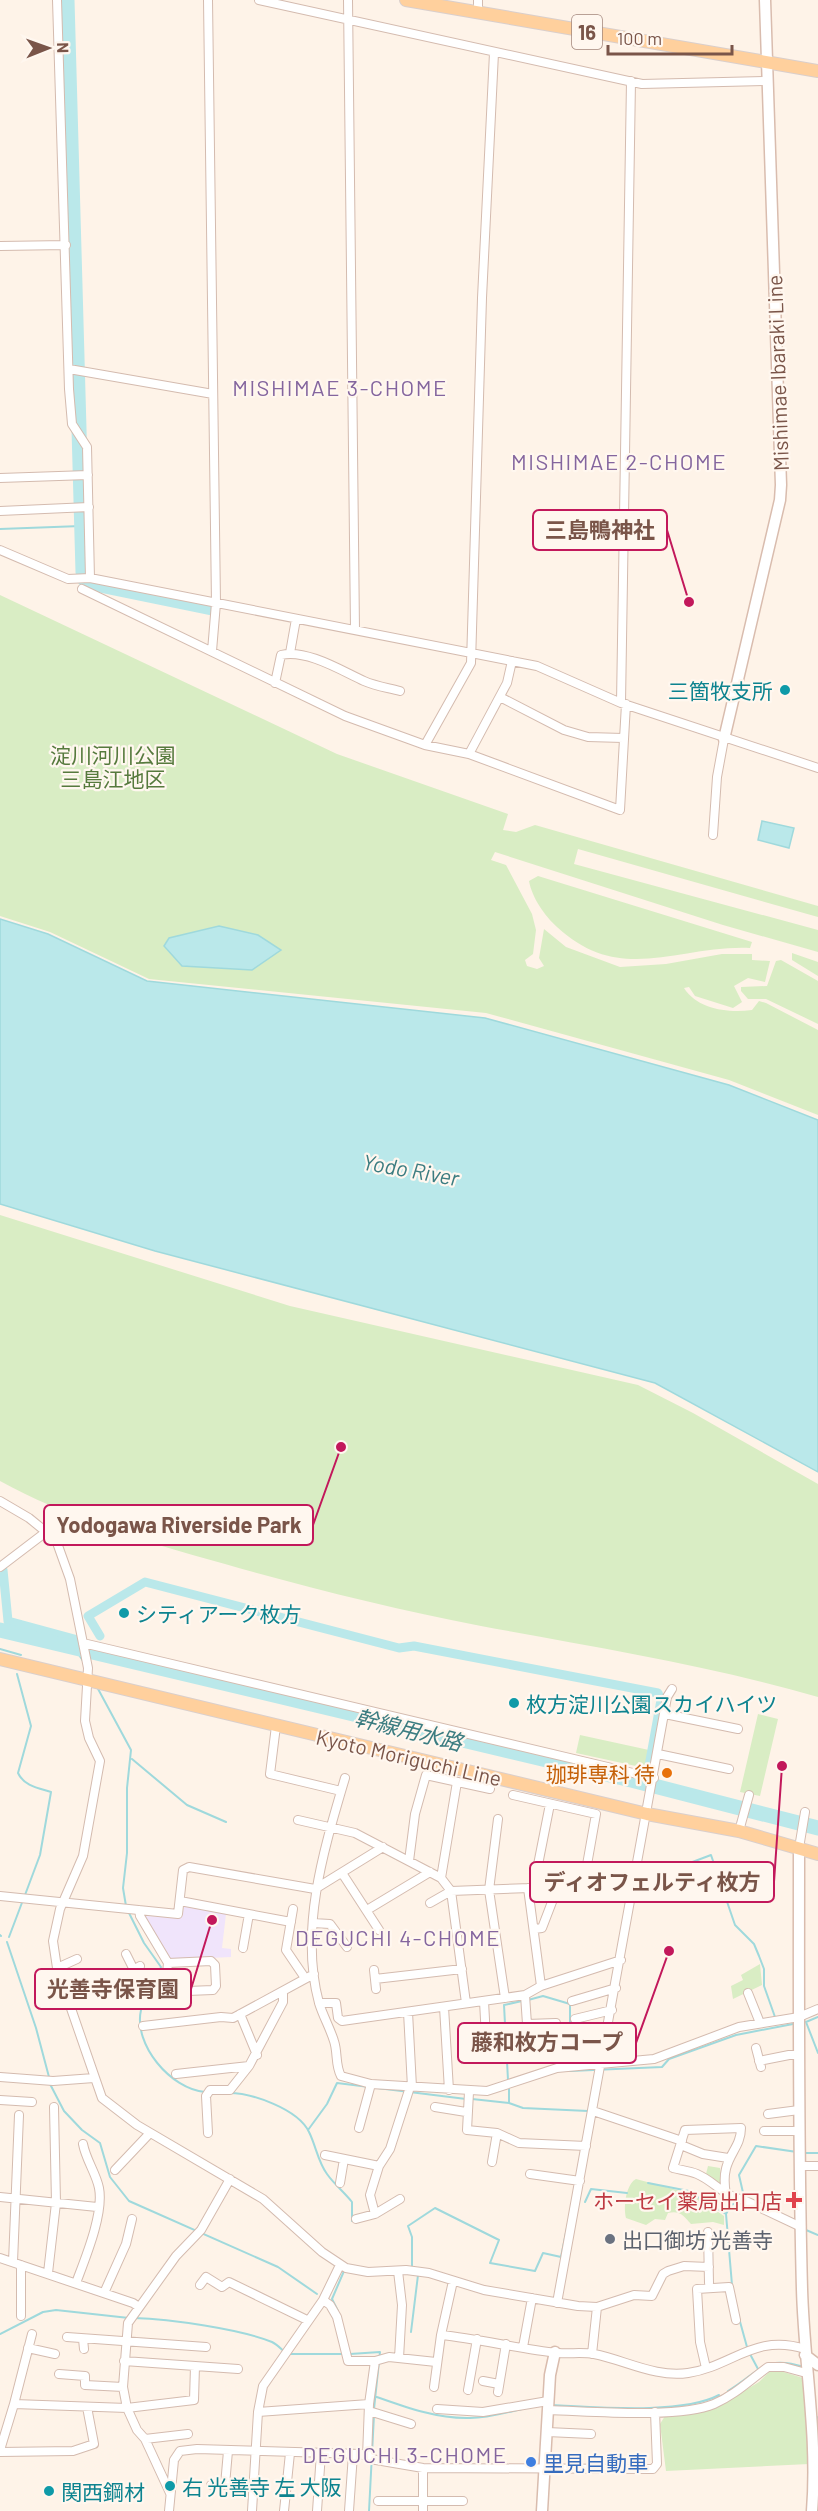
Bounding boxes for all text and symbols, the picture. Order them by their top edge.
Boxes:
road number: 16 [572,15,602,49]
north arrow [18,18,78,78]
scale bar [608,18,732,56]
text: 100 m [617,27,662,49]
text: N [54,42,73,53]
street label: Mishimae Ibaraki Line [761,274,793,472]
district label: MISHIMAE 3-CHOME [232,374,448,400]
district label: MISHIMAE 2-CHOME [511,448,727,474]
callout: 三島鴨神社 [533,510,667,550]
text: 三島鴨神社 [545,516,655,542]
place label: 三箇牧支所 [668,678,773,703]
marker: 三箇牧支所 [778,683,792,697]
park label: 淀川河川公園 三島江地区 [50,742,176,791]
water label: Yodo River [361,1148,462,1190]
callout: Yodogawa Riverside Park [44,1505,313,1545]
text: Yodogawa Riverside Park [56,1511,302,1537]
place label: シティアーク枚方 [136,1601,301,1626]
marker: シティアーク枚方 [117,1606,131,1620]
place label: 枚方淀川公園スカイハイツ [526,1691,777,1716]
marker: 枚方淀川公園スカイハイツ [507,1696,521,1710]
water label: 幹線用水路 [352,1703,467,1755]
street label: Kyoto Moriguchi Line [314,1724,504,1790]
place label: 珈琲専科 待 [546,1761,655,1786]
marker: 珈琲専科 待 [660,1766,674,1780]
callout: ディオフェルティ枚方 [530,1862,774,1902]
text: ディオフェルティ枚方 [543,1868,761,1894]
district label: DEGUCHI 4-CHOME [295,1924,501,1950]
callout: 光善寺保育園 [35,1969,191,2009]
text: 光善寺保育園 [47,1975,179,2001]
callout: 藤和枚方コープ [458,2023,636,2063]
text: 藤和枚方コープ [471,2028,623,2054]
place label: ホーセイ薬局出口店 [593,2188,782,2213]
marker: ホーセイ薬局出口店 [787,2193,801,2207]
place label: 出口御坊 光善寺 [622,2227,773,2252]
marker: 出口御坊 光善寺 [603,2232,617,2246]
district label: DEGUCHI 3-CHOME [302,2441,508,2467]
place label: 里見自動車 [543,2450,648,2475]
marker: 里見自動車 [524,2455,538,2469]
place label: 右 光善寺 左 大阪 [182,2474,342,2499]
place label: 関西鋼材 [61,2479,145,2504]
marker: 右 光善寺 左 大阪 [163,2479,177,2493]
marker: 関西鋼材 [42,2484,56,2498]

